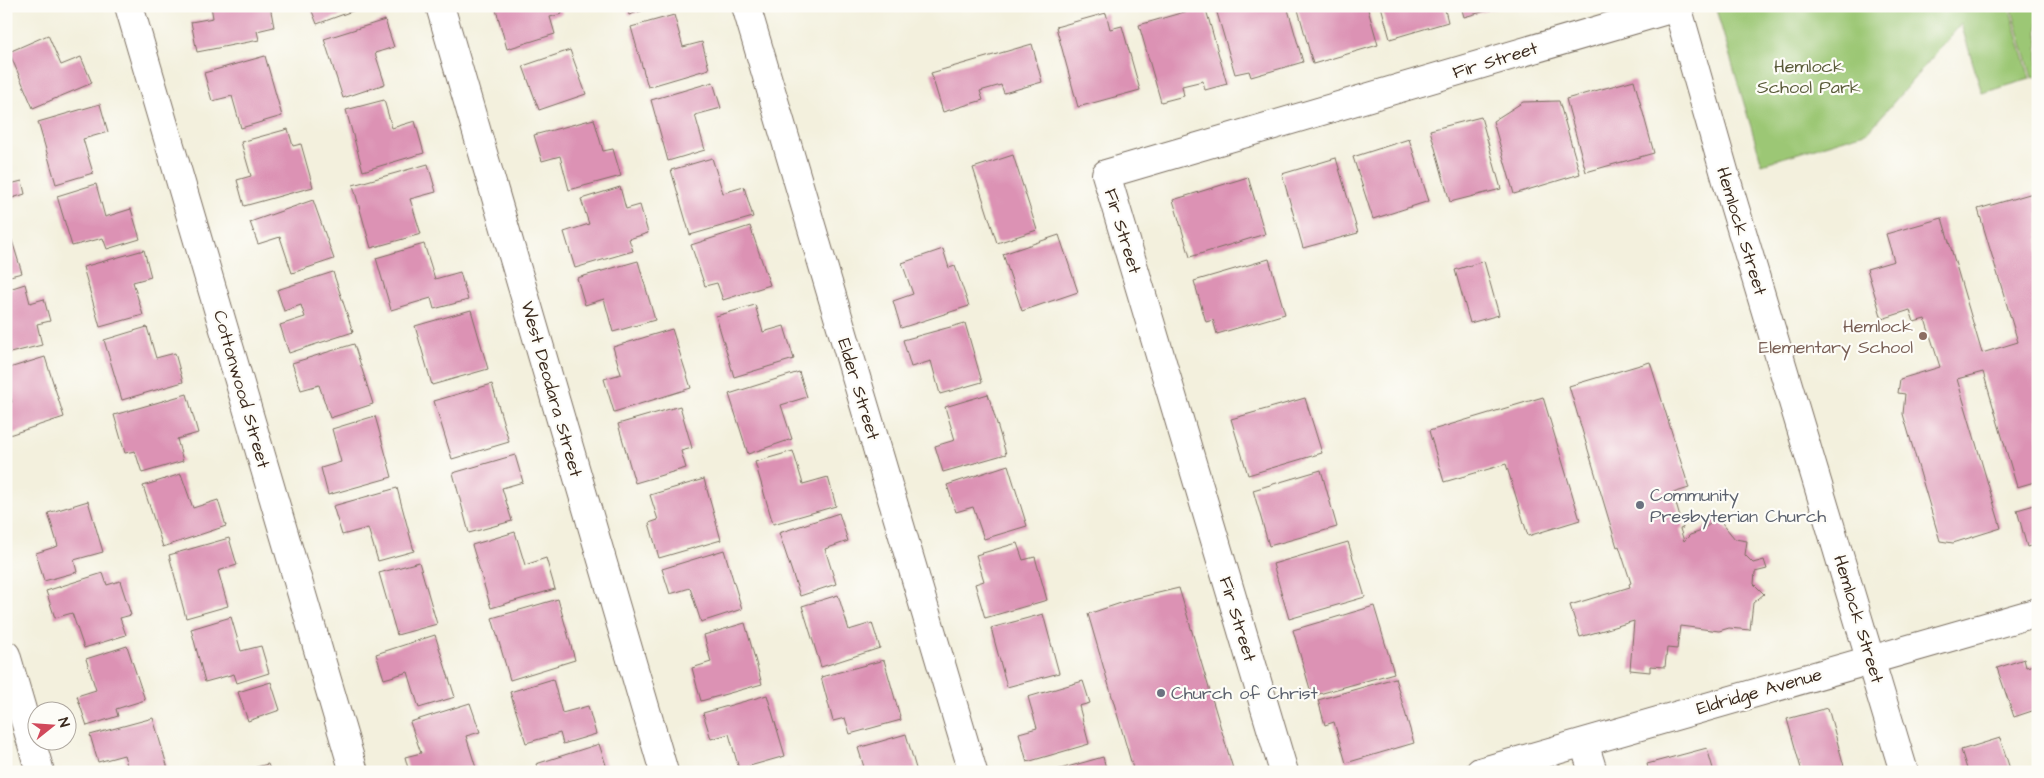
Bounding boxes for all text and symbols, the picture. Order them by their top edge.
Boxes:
street label: Fir Street [1449,35,1541,85]
park label: Hemlock School Park [1757,54,1861,100]
street label: Hemlock Street [1710,164,1773,299]
street label: Fir Street [1098,185,1148,277]
street label: West Deodara Street [514,298,589,481]
street label: Cottonwood Street [207,307,276,472]
place label: Hemlock Elementary School [1759,314,1913,361]
marker: Hemlock Elementary School [1917,330,1929,342]
street label: Elder Street [831,335,886,444]
place label: Community Presbyterian Church [1650,483,1826,530]
marker: Community Presbyterian Church [1634,499,1646,511]
street label: Hemlock Street [1827,552,1890,687]
street label: Fir Street [1213,573,1263,665]
street label: Eldridge Avenue [1694,662,1825,722]
place label: Church of Christ [1171,681,1319,706]
marker: Church of Christ [1155,687,1167,699]
north arrow [28,700,78,750]
text: N [53,715,74,730]

